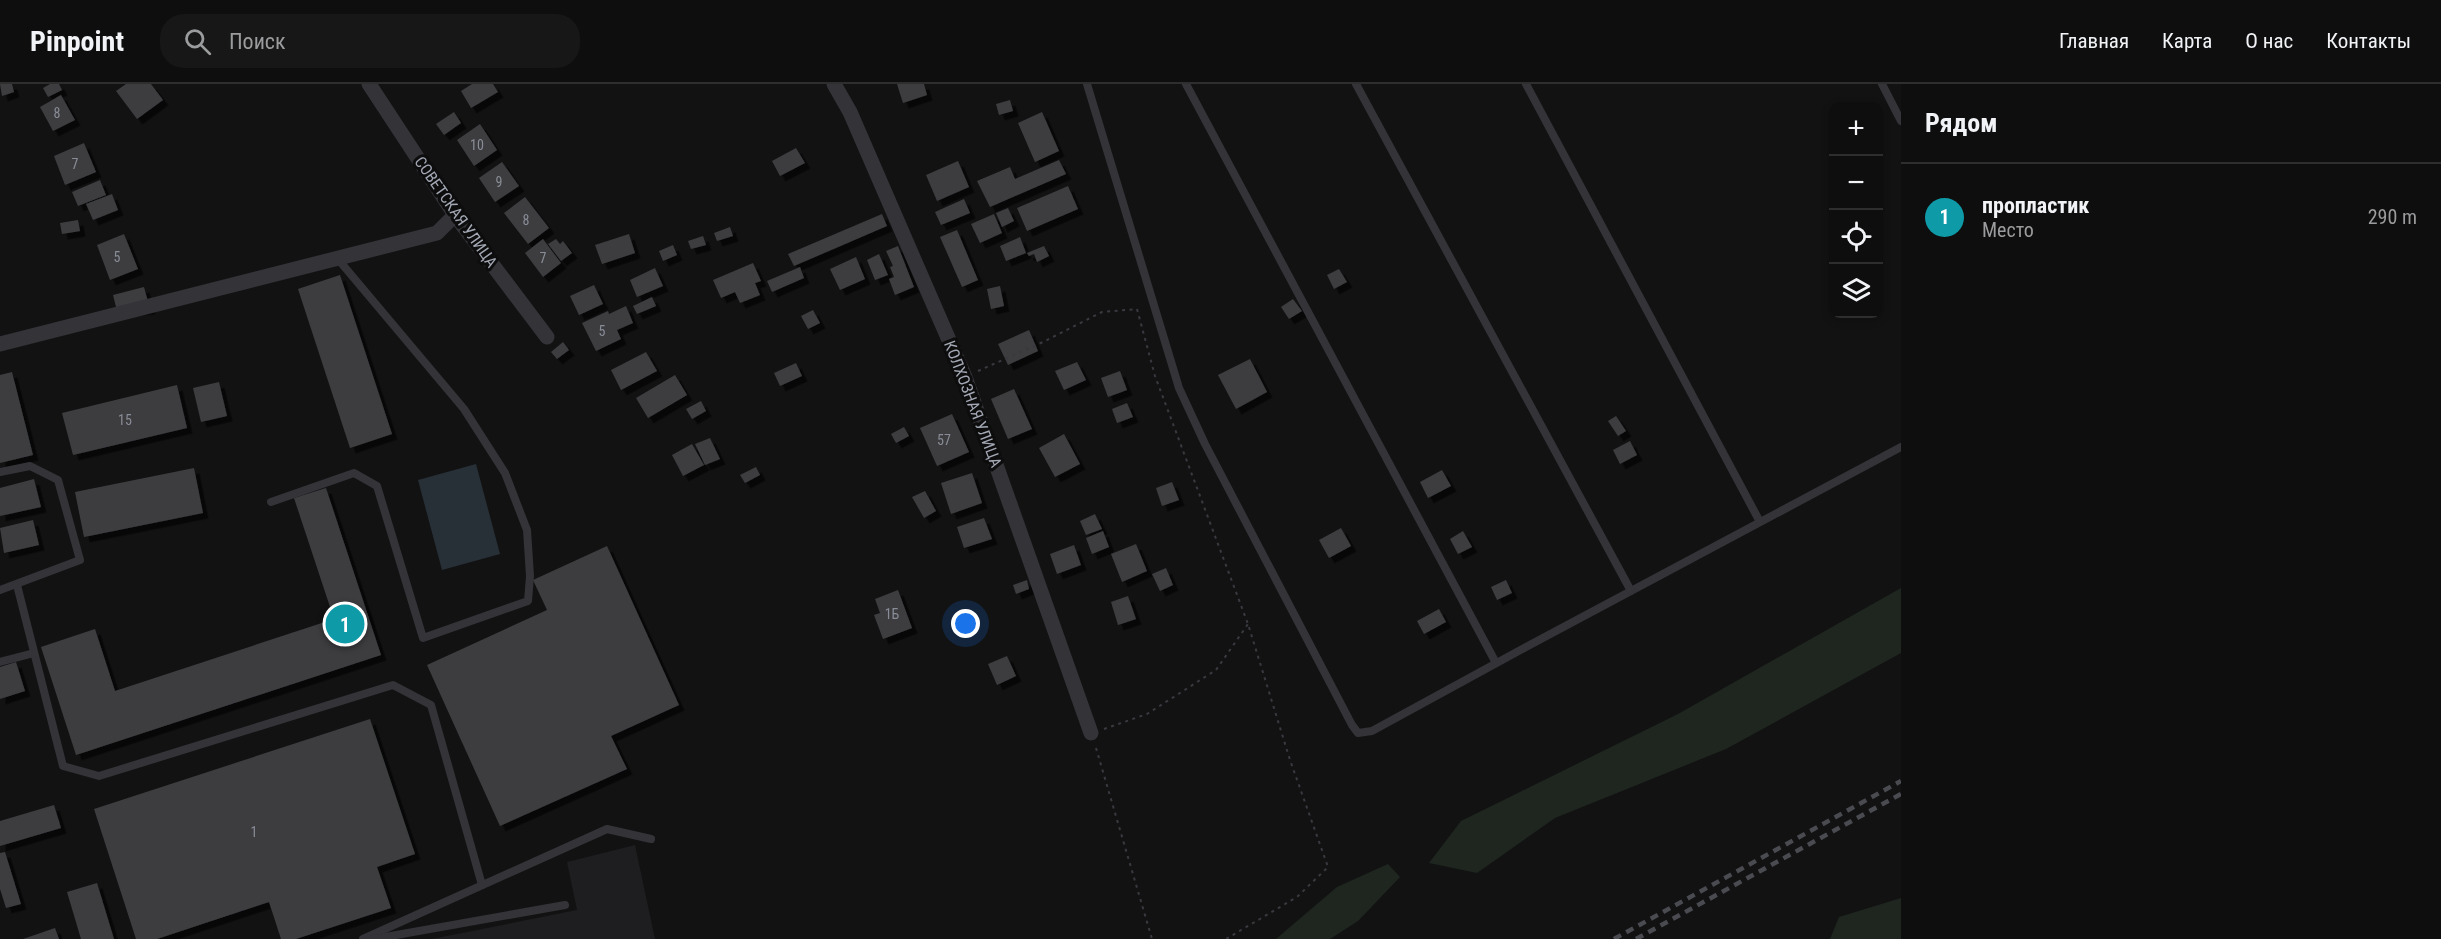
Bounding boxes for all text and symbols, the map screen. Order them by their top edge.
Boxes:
search box [160,14,580,68]
text: Pinpoint [30,25,124,58]
icon: search [181,25,214,58]
text: Поиск [229,29,286,54]
text: Главная [2059,29,2129,53]
text: Карта [2162,29,2212,53]
text: О нас [2245,29,2293,53]
text: Контакты [2326,29,2411,53]
map controls [1829,102,1883,318]
button: + [1829,102,1883,156]
house number: 8 [54,105,61,121]
text: Рядом [1925,108,1997,138]
house number: 10 [470,137,484,153]
street label: СОВЕТСКАЯ УЛИЦА [411,153,501,271]
house number: 7 [72,156,79,172]
button: − [1829,156,1883,210]
house number: 9 [496,174,502,190]
text: пропластик [1982,193,2089,218]
text: 1 [1939,205,1950,229]
text: 290 m [2368,205,2417,229]
button: locate [1829,210,1883,264]
house number: 8 [523,212,530,228]
text: Место [1982,218,2034,242]
house number: 5 [114,249,121,265]
house number: 7 [540,250,547,266]
button: layers [1829,264,1883,318]
house number: 5 [599,323,606,339]
street label: КОЛХОЗНАЯ УЛИЦА [940,338,1006,470]
house number: 15 [118,412,132,428]
house number: 57 [937,432,951,448]
pin: 1 [326,602,364,646]
house number: 1Б [885,606,900,622]
your location [951,609,980,638]
house number: 1 [251,824,257,840]

